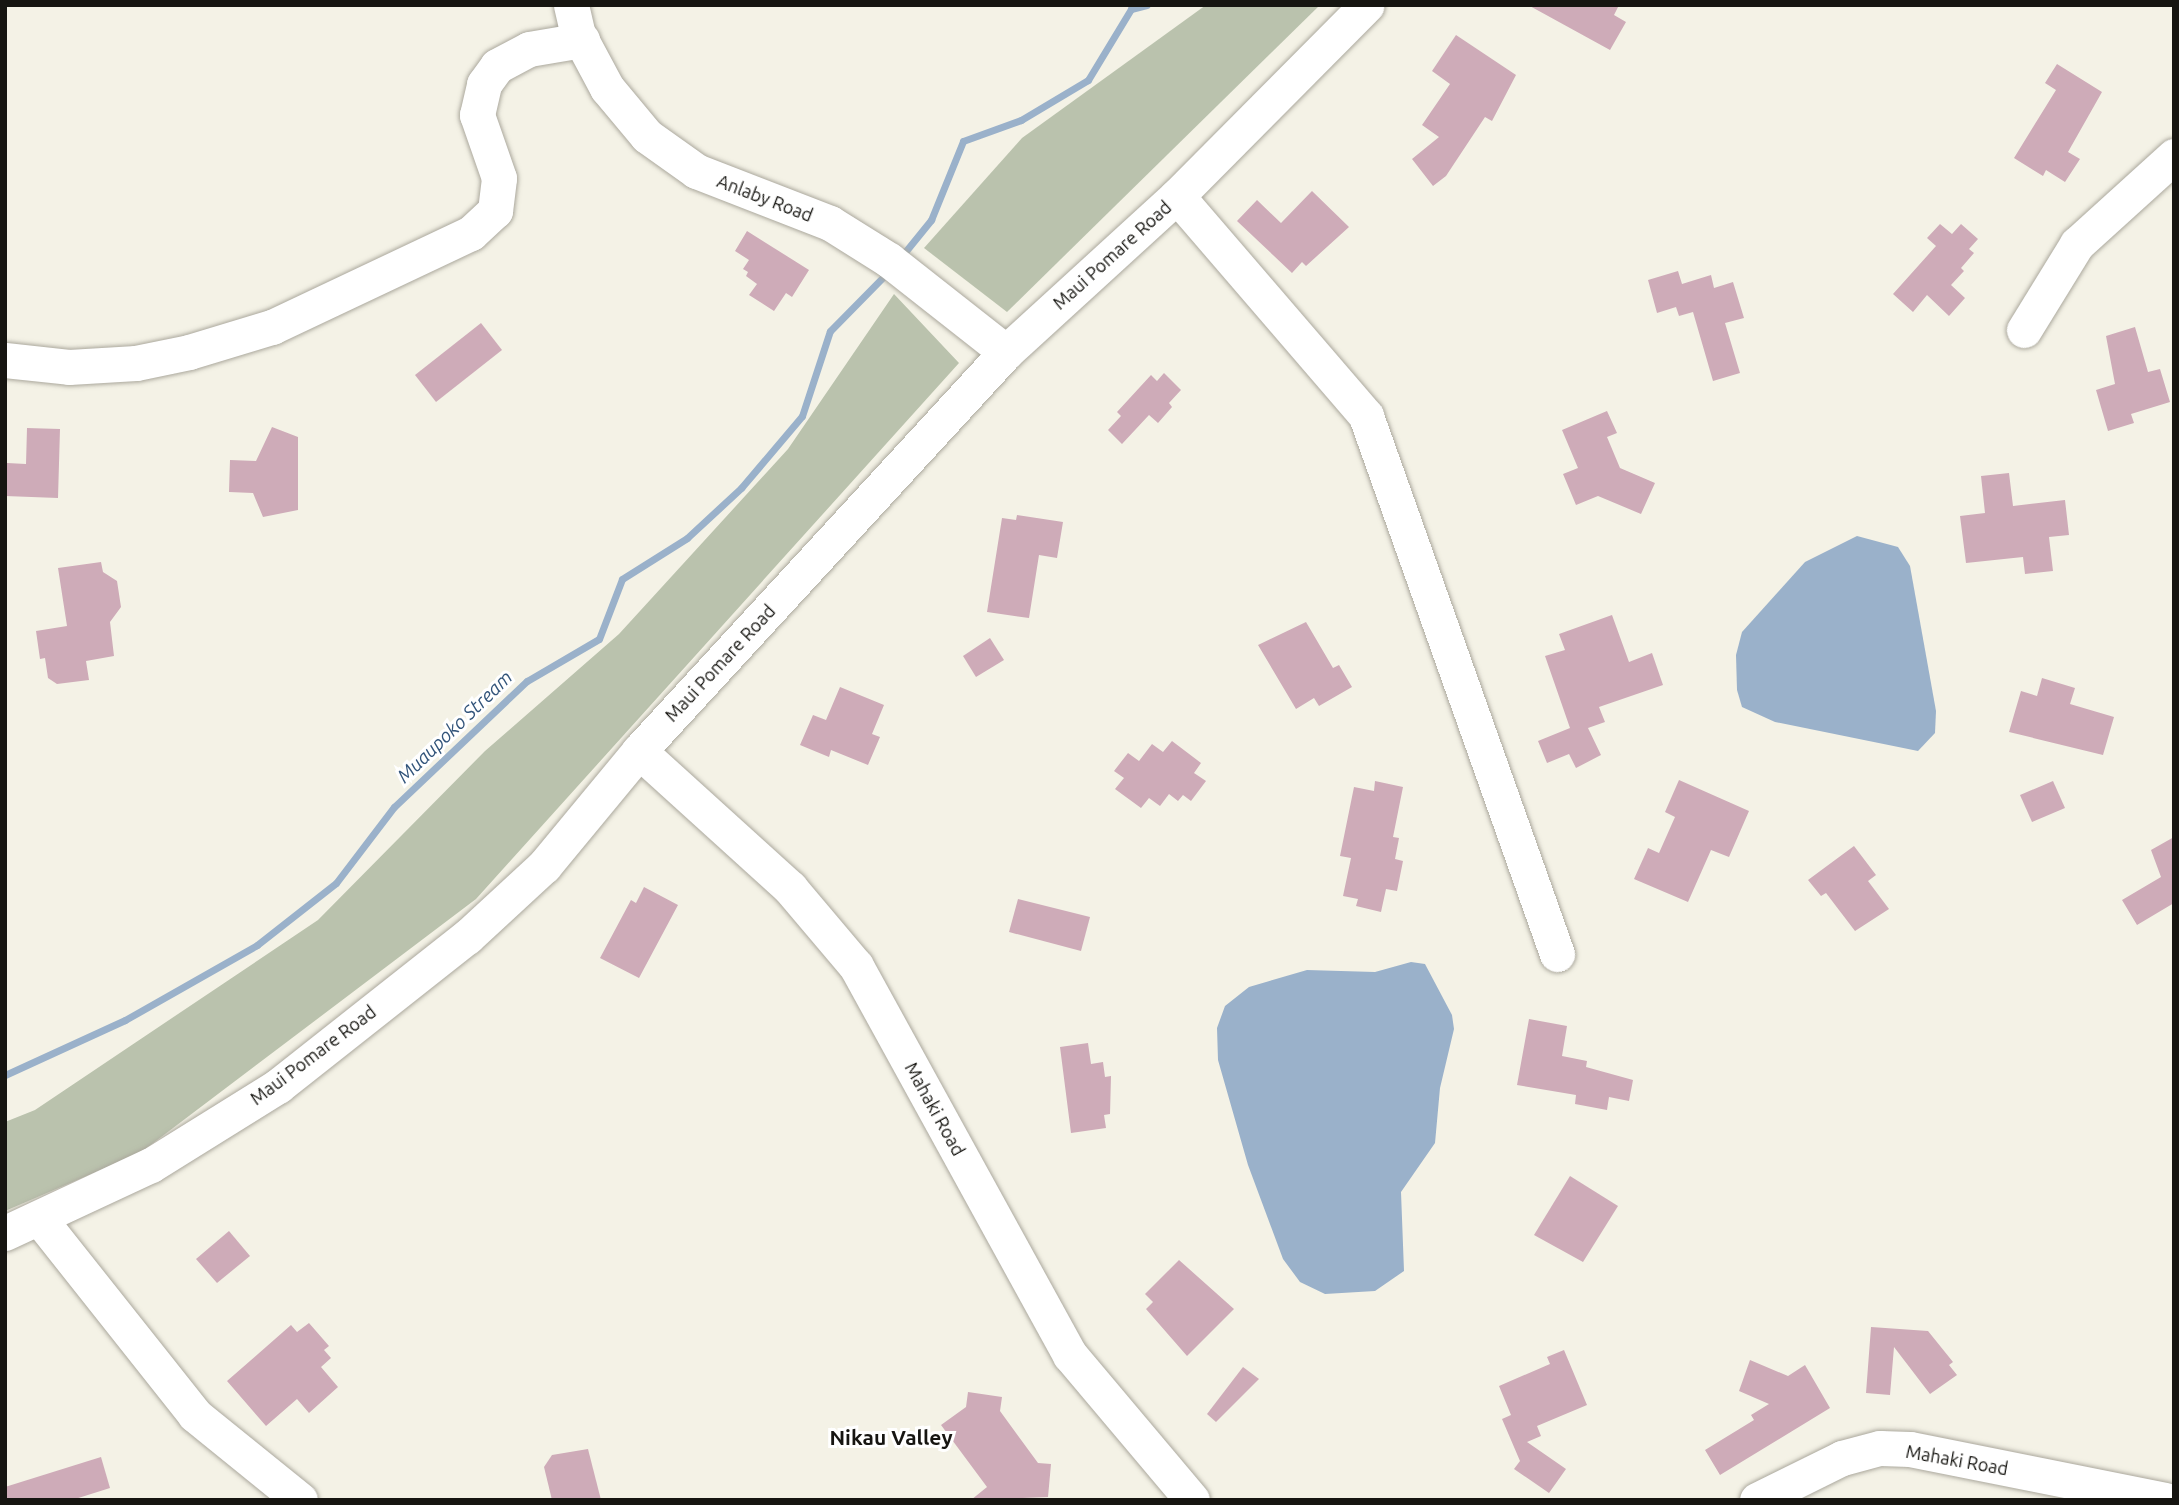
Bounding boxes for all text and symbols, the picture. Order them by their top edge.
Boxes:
street label: Anlaby Road [714,170,816,226]
street label: Maui Pomare Road [1048,196,1176,314]
street label: Maui Pomare Road [660,600,780,726]
water label: Muaupoko Stream [393,666,517,788]
street label: Maui Pomare Road [246,1001,380,1109]
street label: Mahaki Road [900,1059,970,1159]
district label: Nikau Valley [829,1424,953,1450]
street label: Mahaki Road [1904,1440,2010,1480]

